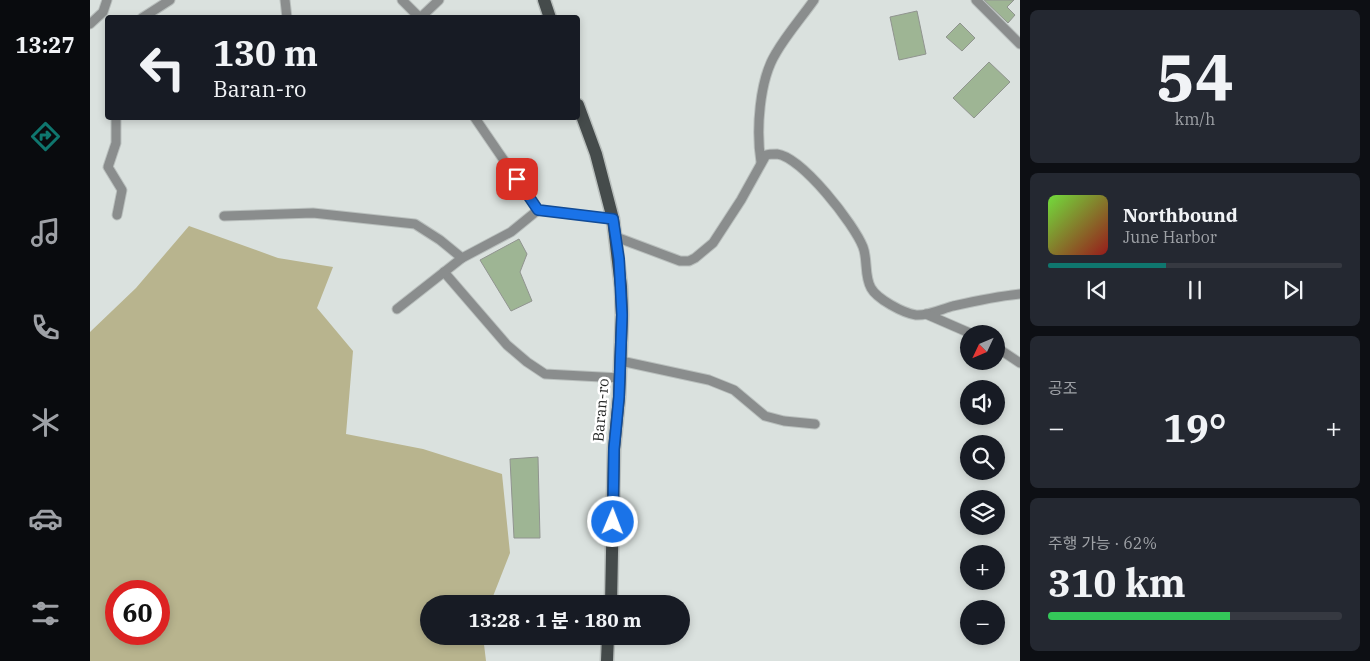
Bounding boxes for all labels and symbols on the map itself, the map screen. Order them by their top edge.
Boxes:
pin [496,158,538,200]
north arrow [960,325,1005,370]
street label: Baran-ro [588,377,613,442]
position arrow [586,495,638,547]
speed limit sign: 60 [105,580,170,645]

